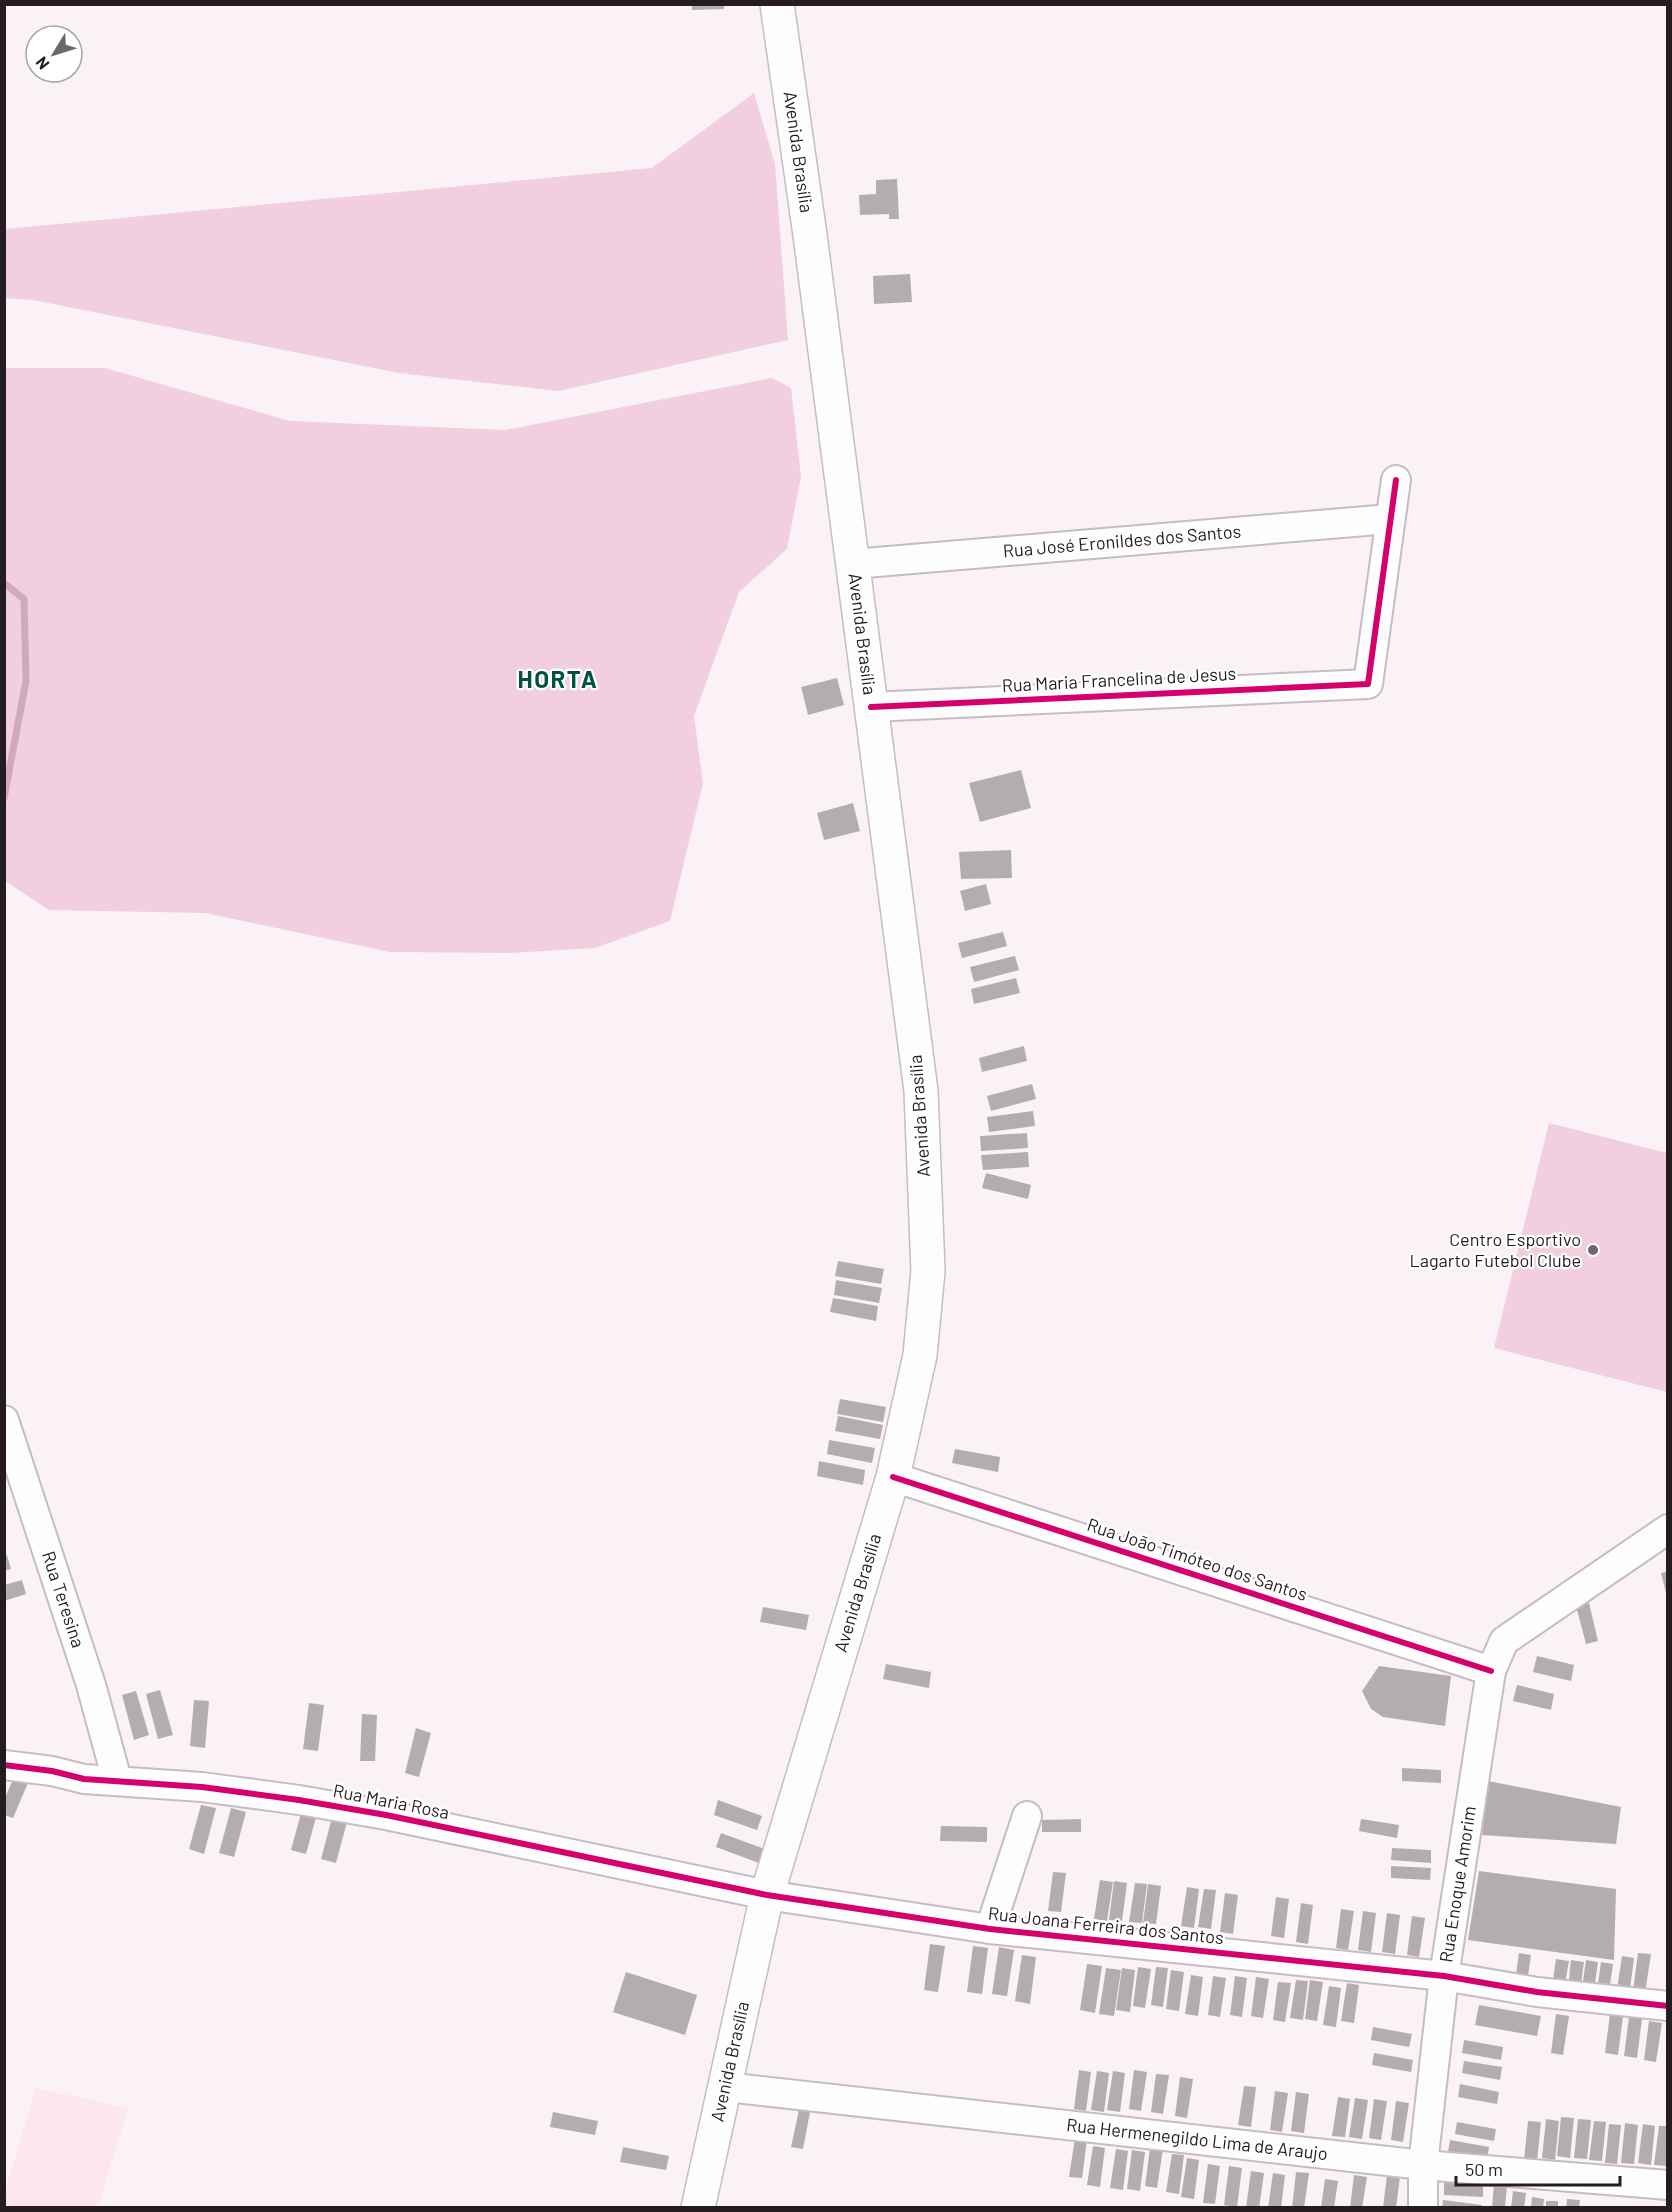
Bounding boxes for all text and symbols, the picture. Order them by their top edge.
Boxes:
north arrow [24,24,84,84]
text: N [31,54,53,74]
street label: Avenida Brasília [780,90,818,214]
street label: Rua José Eronildes dos Santos [1002,520,1242,561]
street label: Avenida Brasília [845,572,881,696]
street label: Rua Maria Francelina de Jesus [1001,662,1237,696]
district label: HORTA [518,664,598,693]
street label: Avenida Brasília [904,1054,934,1178]
place label: Centro Esportivo Lagarto Futebol Clube [1410,1228,1581,1271]
marker: Centro Esportivo Lagarto Futebol Clube [1586,1243,1600,1257]
street label: Rua João Timóteo dos Santos [1084,1513,1310,1605]
street label: Avenida Brasília [829,1531,885,1655]
street label: Rua Teresina [38,1548,90,1650]
street label: Rua Maria Rosa [331,1779,451,1823]
street label: Rua Enoque Amorim [1434,1804,1480,1964]
street label: Rua Joana Ferreira dos Santos [987,1902,1225,1948]
street label: Avenida Brasília [705,1999,753,2124]
street label: Rua Hermenegildo Lima de Araujo [1065,2113,1329,2164]
scale bar [1456,2149,1620,2187]
text: 50 m [1465,2158,1503,2180]

